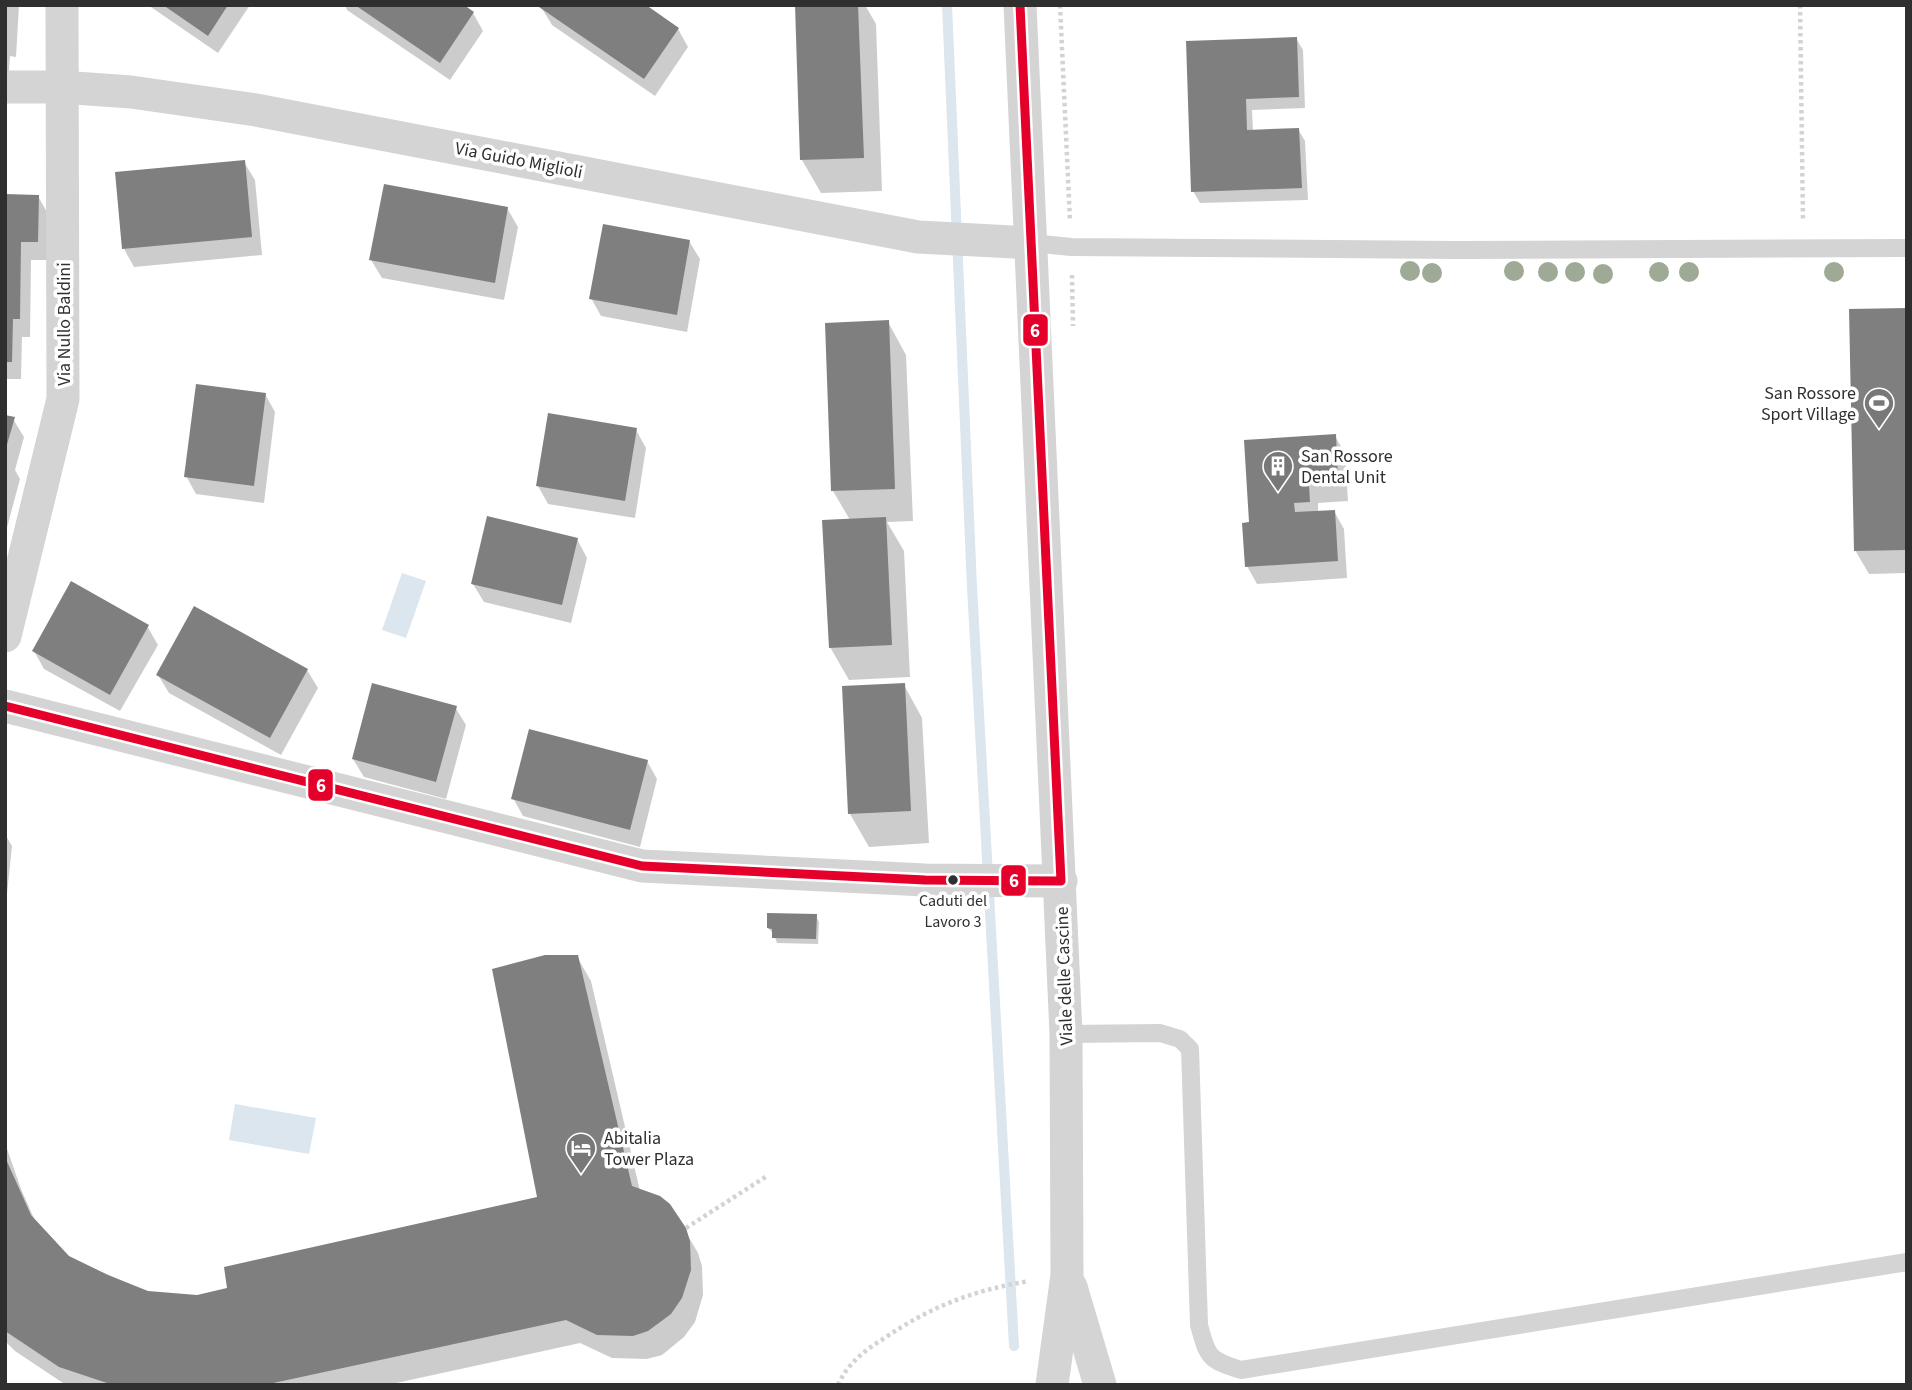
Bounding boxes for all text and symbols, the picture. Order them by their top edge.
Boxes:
street label: Via Guido Miglioli [453,136,585,185]
street label: Via Nullo Baldini [52,262,77,386]
line badge: 6 [1022,313,1049,347]
text: 6 [1030,318,1040,345]
place label: San Rossore Sport Village [1761,381,1856,427]
sports icon: San Rossore Sport Village [1862,386,1896,430]
place label: San Rossore Dental Unit [1301,444,1393,490]
building icon: San Rossore Dental Unit [1261,449,1295,493]
line badge: 6 [307,768,334,802]
text: 6 [316,773,326,800]
line badge: 6 [1000,864,1027,897]
text: 6 [1009,868,1019,895]
marker: Caduti del Lavoro 3 [946,873,960,887]
place label: Caduti del Lavoro 3 [919,890,987,933]
street label: Viale delle Cascine [1050,906,1079,1046]
place label: Abitalia Tower Plaza [604,1126,694,1172]
hotel icon: Abitalia Tower Plaza [564,1131,598,1175]

